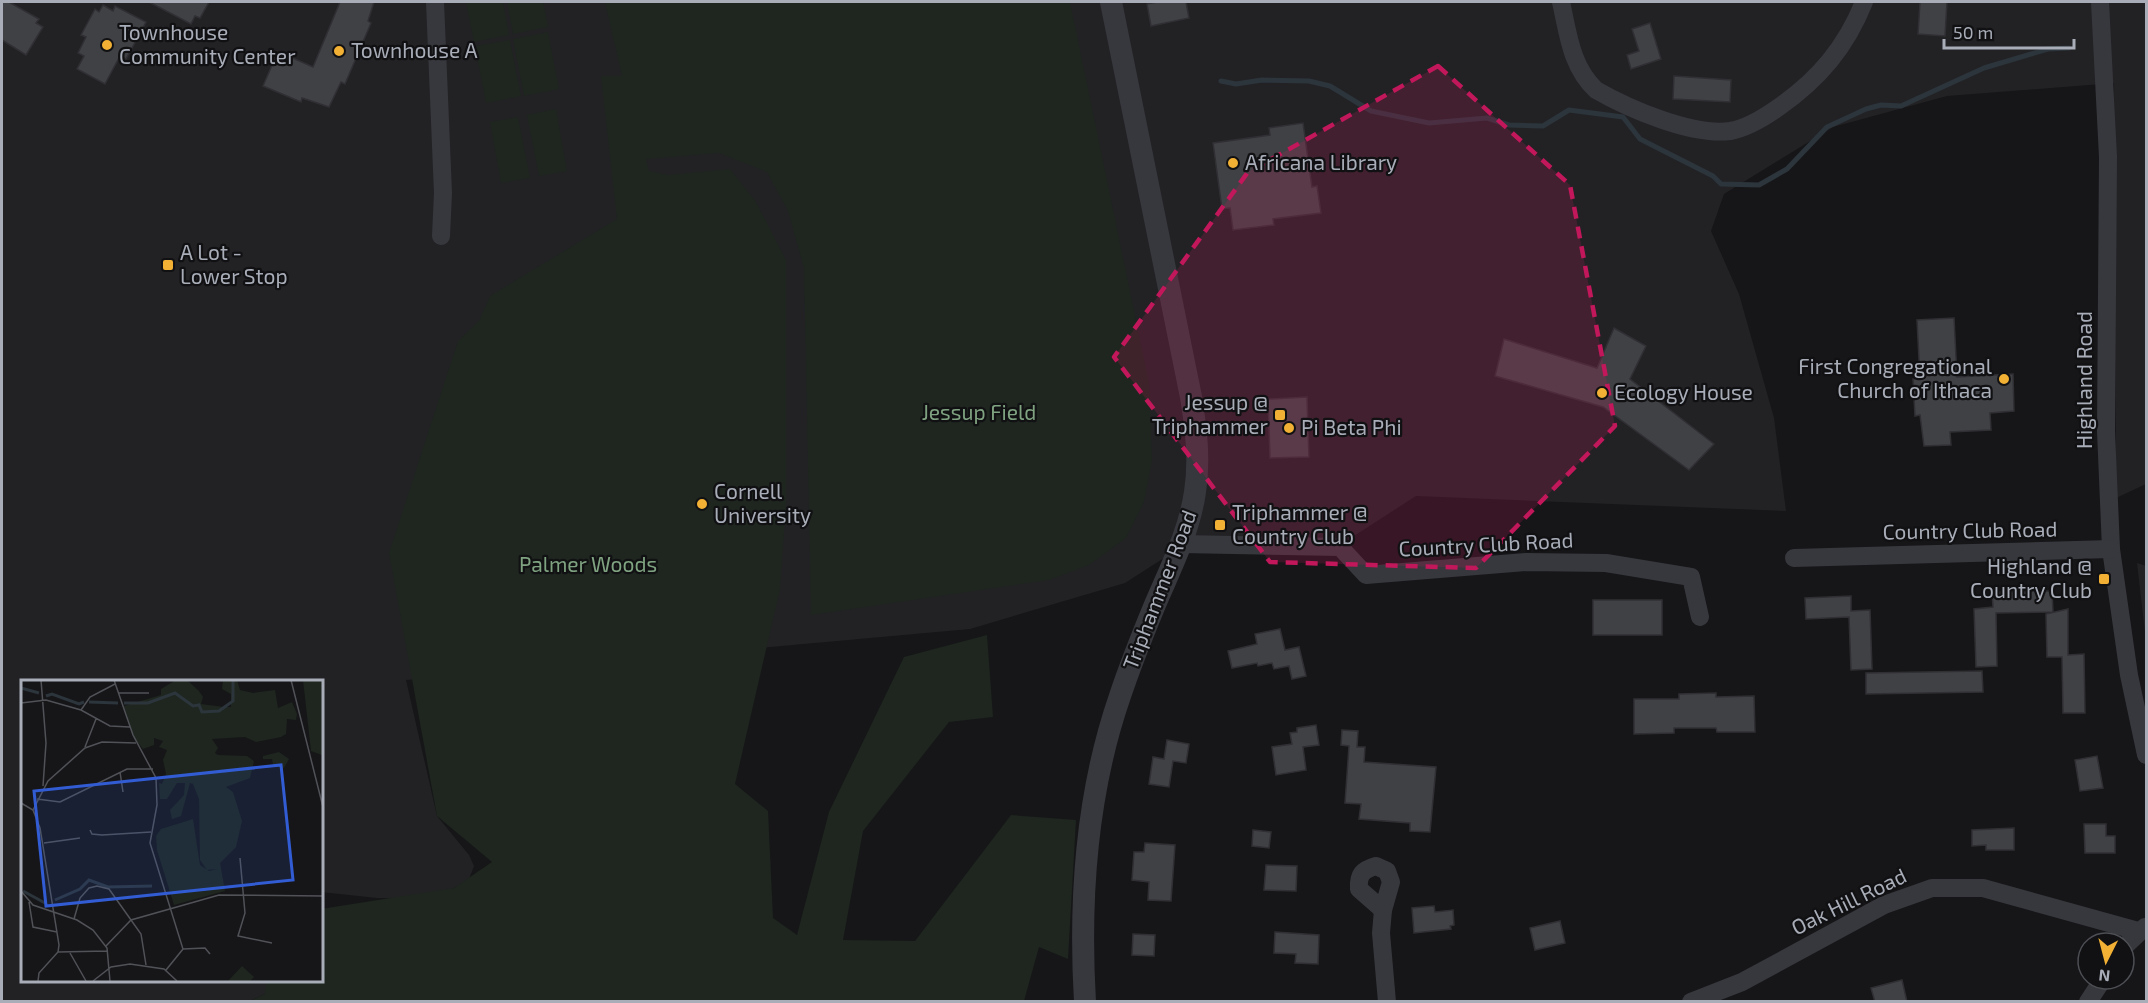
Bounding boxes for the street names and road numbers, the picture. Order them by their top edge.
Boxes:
street label: Highland Road [2071,311,2096,449]
street label: Triphammer Road [1117,506,1201,673]
street label: Country Club Road [1882,515,2058,544]
street label: Country Club Road [1398,526,1574,561]
street label: Oak Hill Road [1787,862,1910,939]

